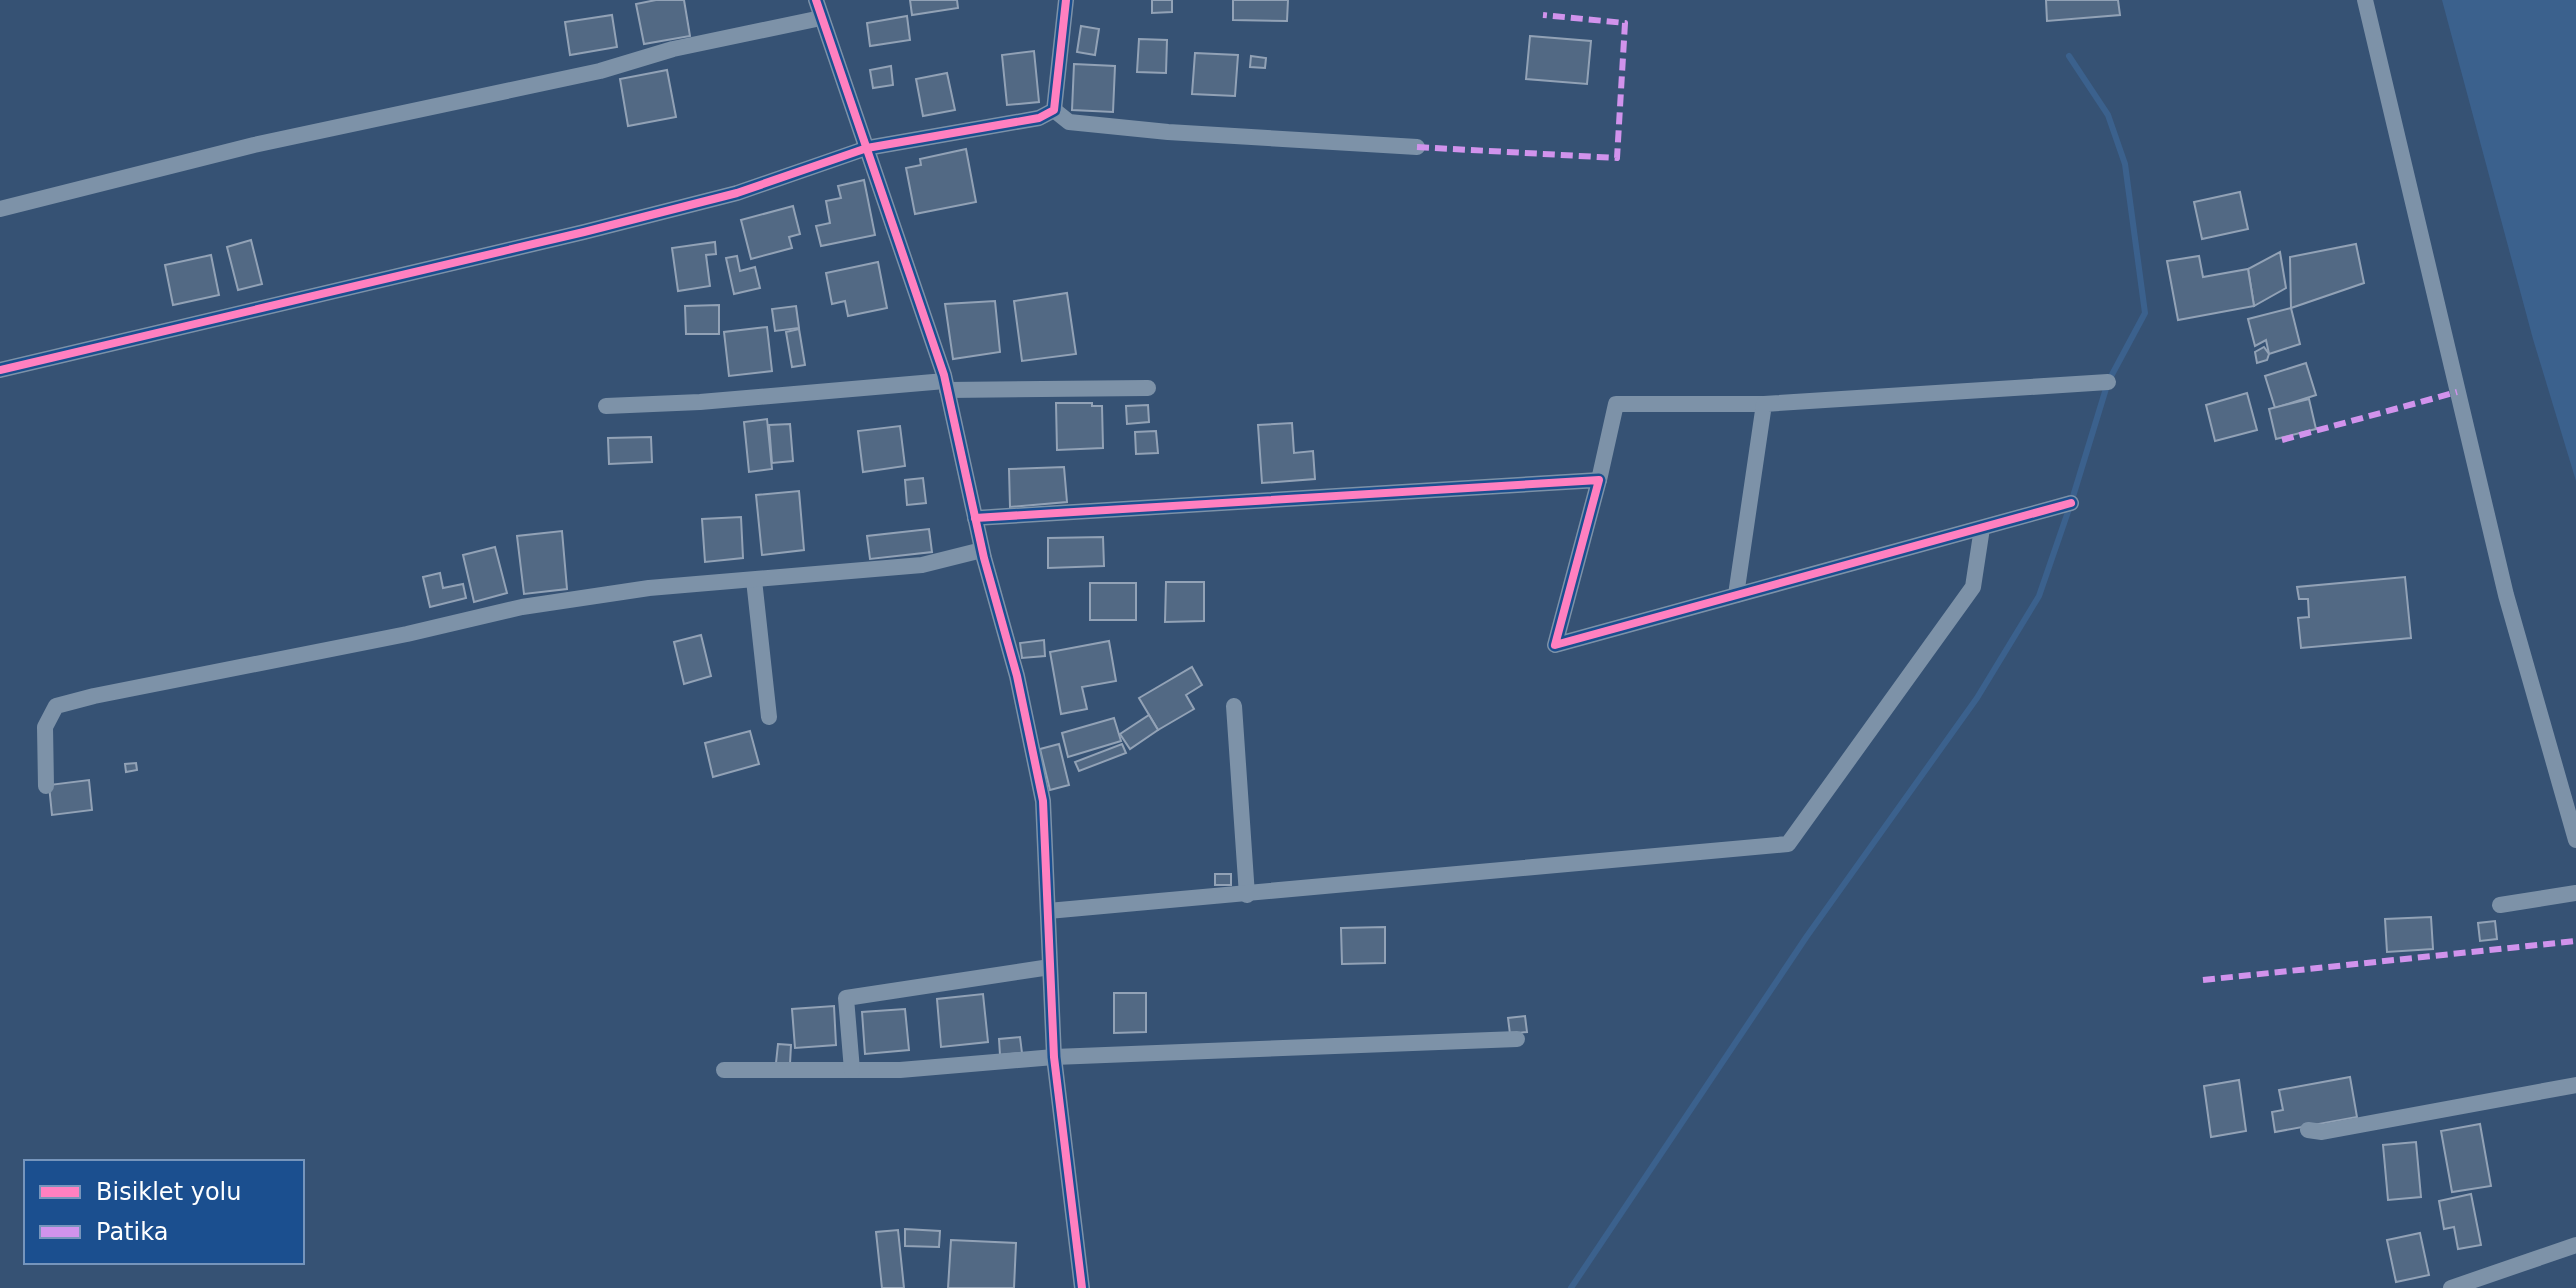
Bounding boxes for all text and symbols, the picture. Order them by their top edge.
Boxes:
legend [24,1160,304,1264]
text: Bisiklet yolu [96,1178,241,1206]
text: Patika [96,1218,168,1246]

